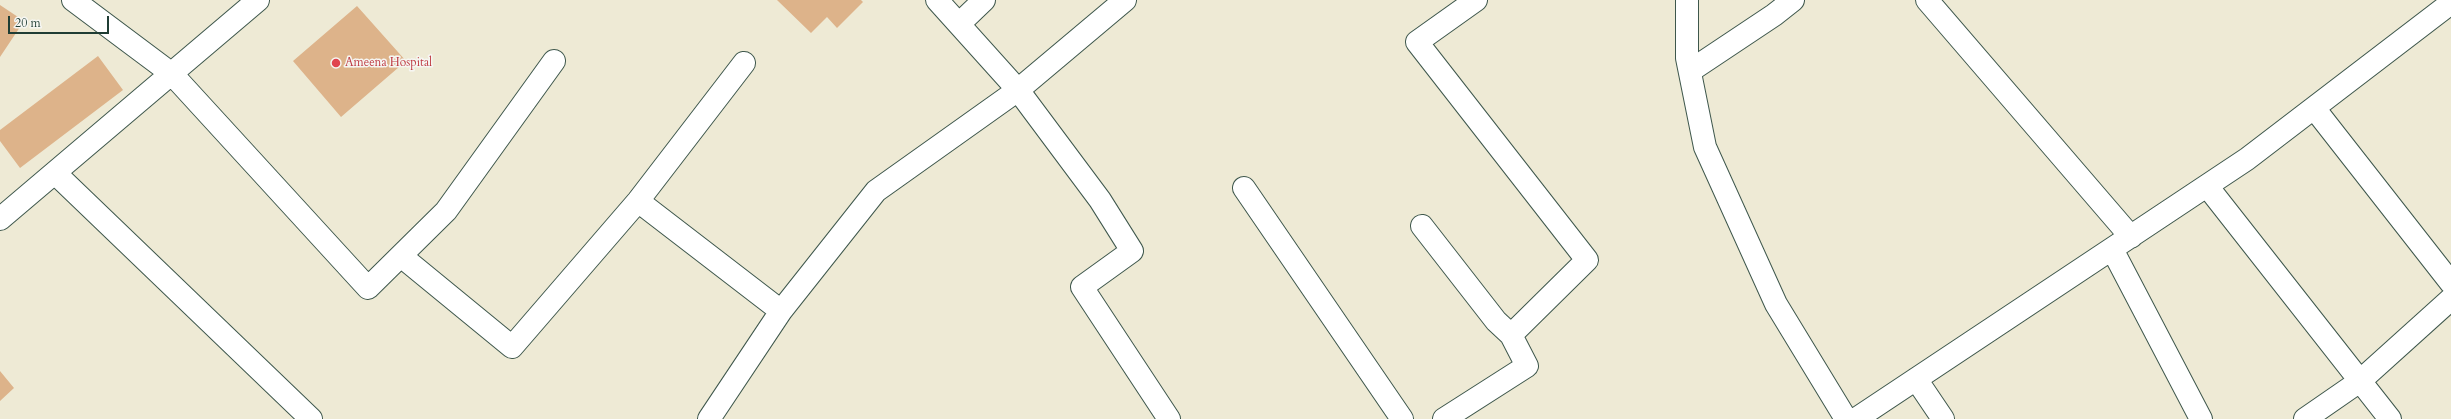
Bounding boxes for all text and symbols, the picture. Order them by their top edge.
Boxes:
scale bar [10,8,111,34]
text: 20 m [15,15,41,31]
place label: Ameena Hospital [345,56,432,70]
marker: Ameena Hospital [330,57,342,69]

